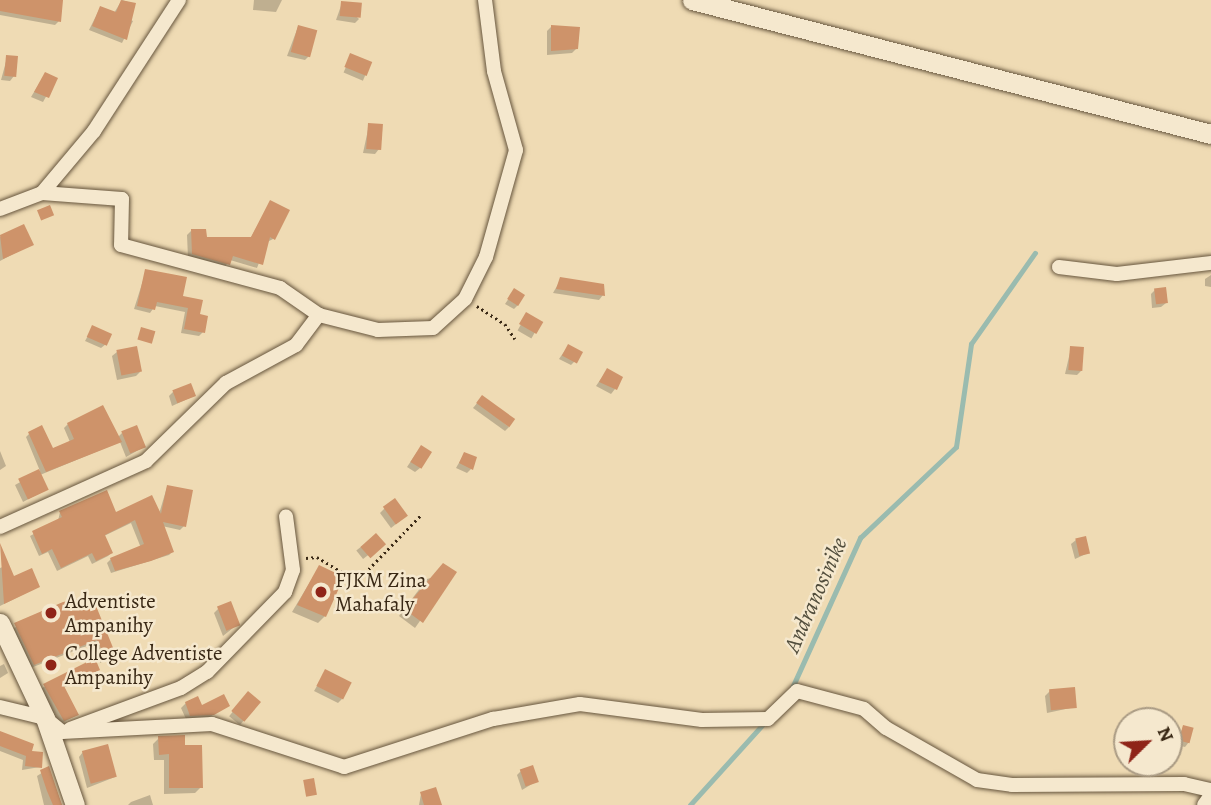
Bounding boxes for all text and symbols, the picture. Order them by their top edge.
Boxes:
water label: Andranosinike [778,533,854,657]
place label: FJKM Zina Mahafaly [335,567,427,617]
marker: FJKM Zina Mahafaly [313,584,329,600]
place label: Adventiste Ampanihy [65,588,156,638]
marker: Adventiste Ampanihy [43,605,59,621]
place label: College Adventiste Ampanihy [65,640,222,690]
marker: College Adventiste Ampanihy [43,657,59,673]
north arrow [1113,707,1183,777]
text: N [1151,723,1180,746]

